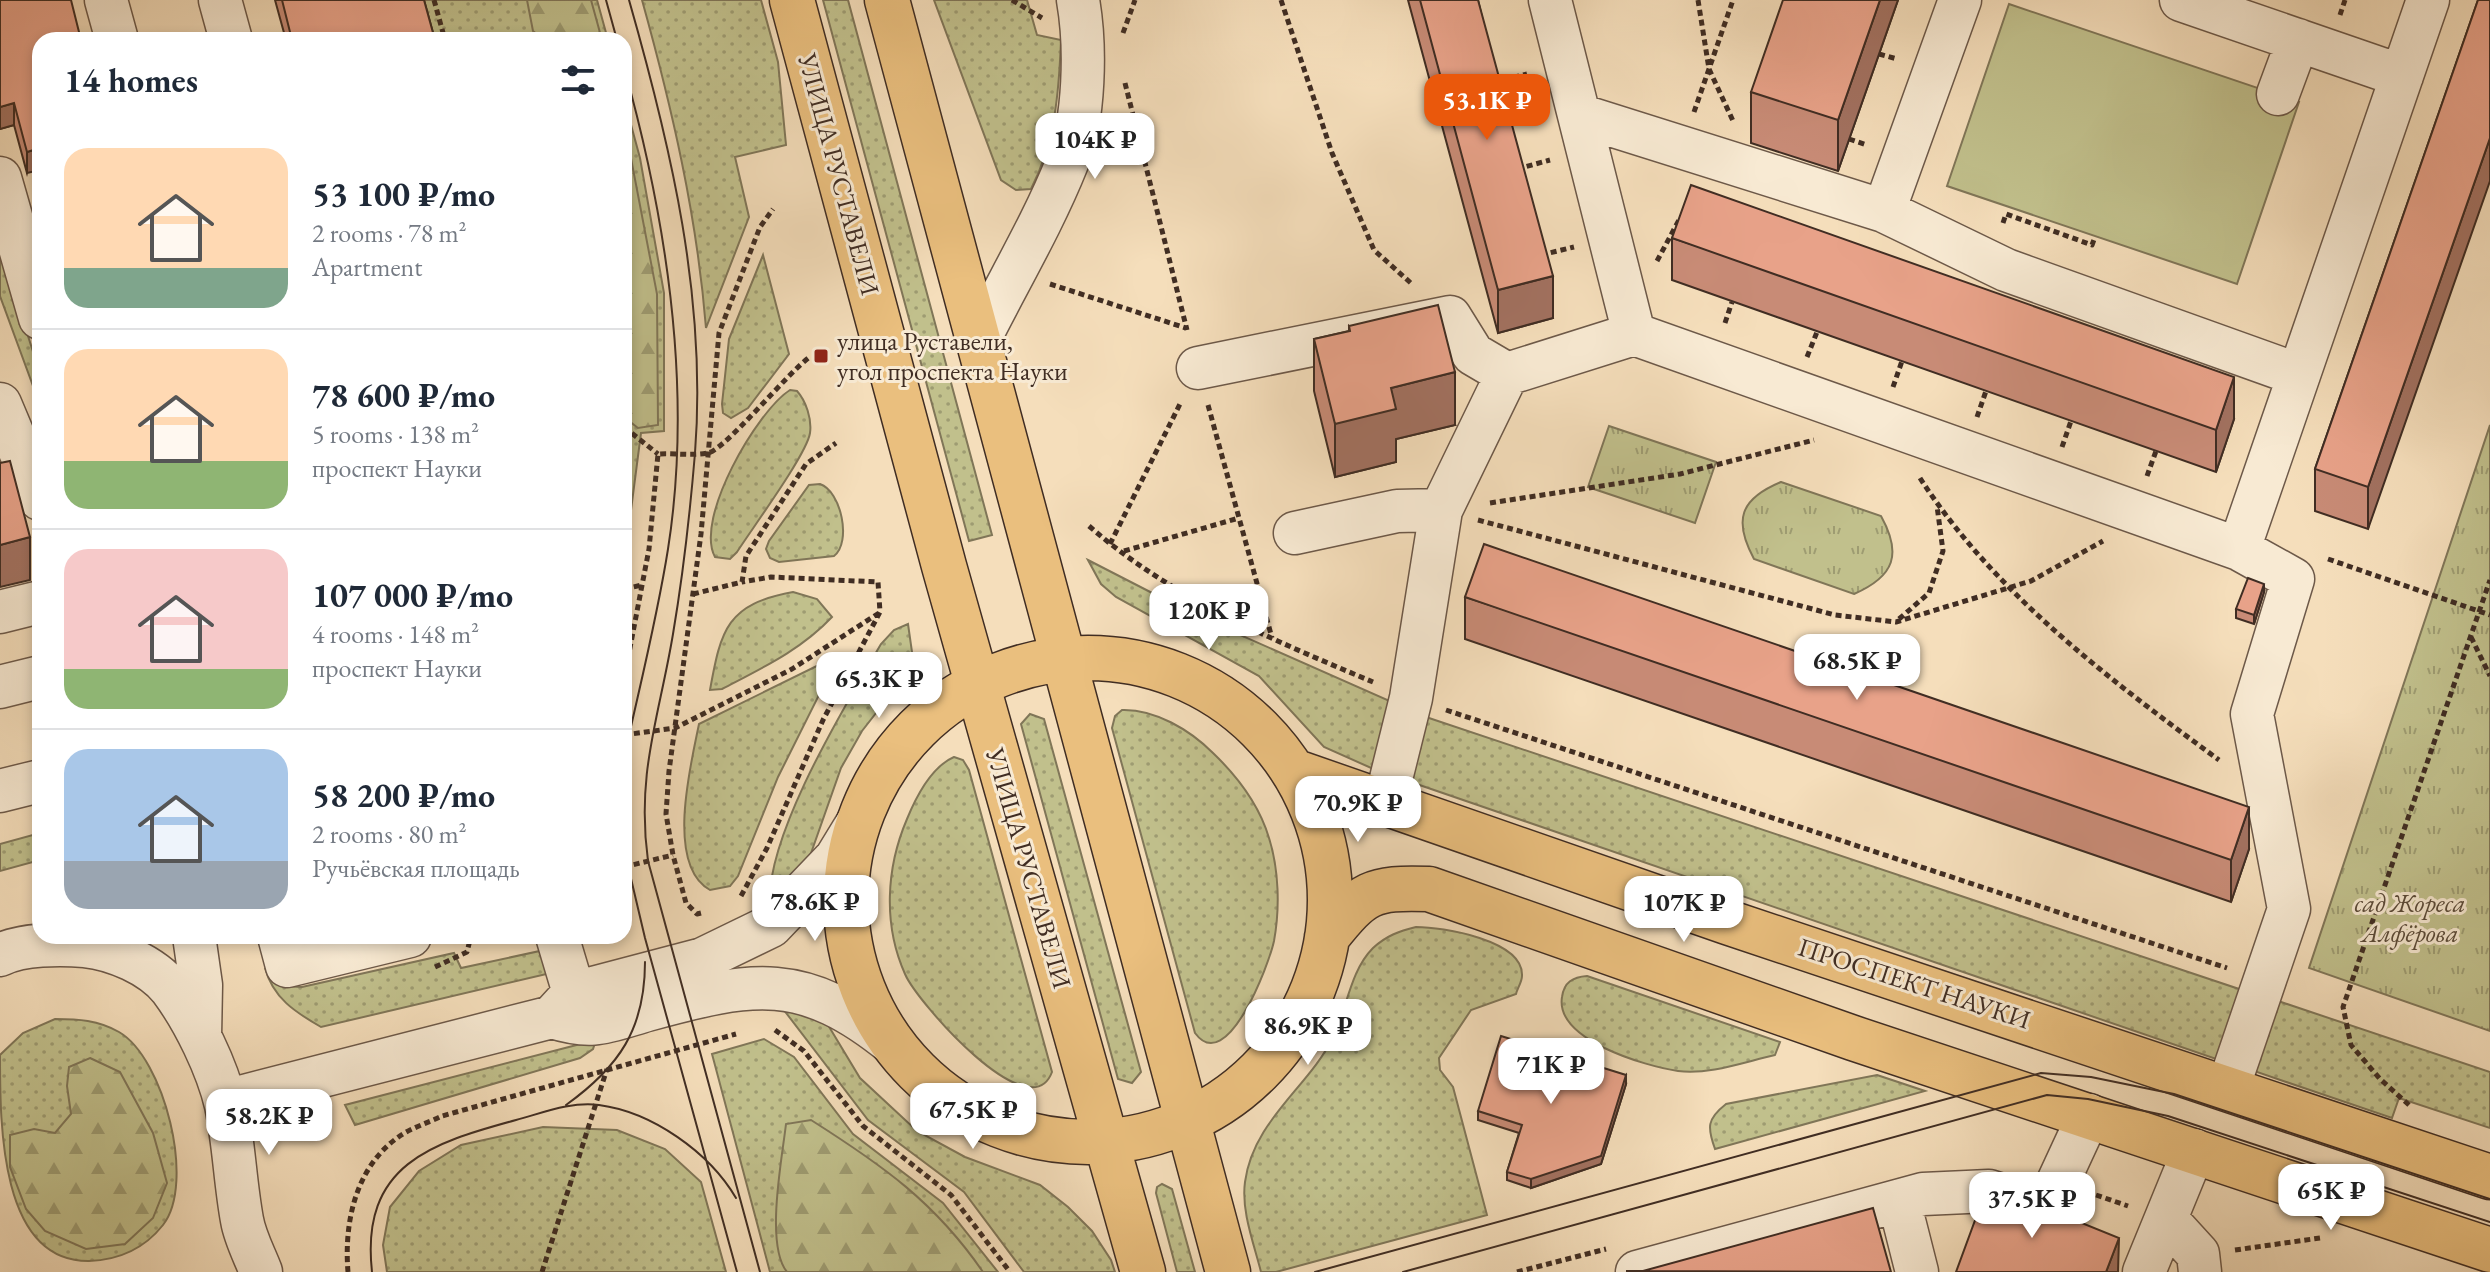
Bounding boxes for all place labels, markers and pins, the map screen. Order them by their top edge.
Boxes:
pin: 53.1K ₽ [1413,74,1561,142]
pin: 104K ₽ [1030,113,1160,181]
place label: улица Руставели, угол проспекта Науки [837,324,1068,388]
marker: улица Руставели, угол проспекта Науки [812,347,830,365]
pin: 120K ₽ [1144,584,1274,652]
pin: 68.5K ₽ [1783,634,1931,702]
pin: 65.3K ₽ [805,652,953,720]
pin: 70.9K ₽ [1284,776,1432,844]
pin: 78.6K ₽ [741,875,889,943]
pin: 107K ₽ [1619,876,1749,944]
pin: 86.9K ₽ [1234,999,1382,1067]
pin: 71K ₽ [1495,1038,1607,1106]
pin: 67.5K ₽ [899,1083,1047,1151]
pin: 58.2K ₽ [195,1089,343,1157]
pin: 65K ₽ [2275,1164,2387,1232]
pin: 37.5K ₽ [1958,1172,2106,1240]

